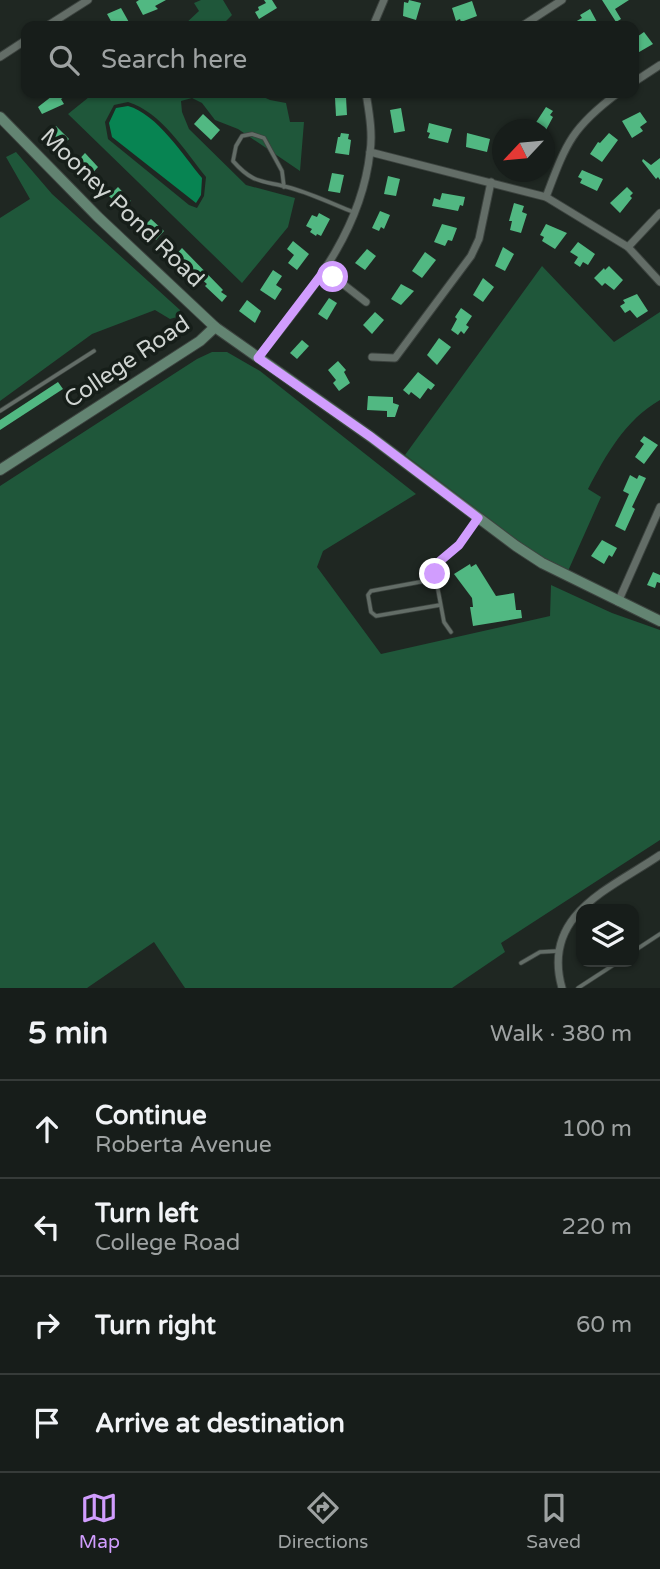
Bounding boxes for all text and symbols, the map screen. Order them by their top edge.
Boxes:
search box [21,21,639,98]
icon: search [45,41,83,79]
text: Search here [101,44,247,75]
north arrow [492,119,555,182]
street label: Mooney Pond Road [34,123,210,293]
route start [317,261,348,292]
street label: College Road [59,310,195,414]
route end [419,558,450,589]
map controls [576,904,639,967]
button: layers [576,904,639,967]
text: 5 min [28,1015,108,1052]
text: Walk · 380 m [490,1020,632,1048]
text: Continue [95,1100,207,1131]
icon: ahead [28,1110,66,1148]
text: 100 m [562,1115,632,1143]
text: Roberta Avenue [95,1131,272,1159]
text: Turn left [95,1198,198,1229]
icon: left [28,1208,66,1246]
text: 220 m [562,1213,632,1241]
text: College Road [95,1229,240,1257]
icon: right [28,1306,66,1344]
text: Turn right [95,1310,216,1341]
text: 60 m [576,1311,632,1339]
icon: arrive [28,1404,66,1442]
text: Arrive at destination [95,1408,345,1439]
tab: Map [79,1489,120,1553]
tab: Directions [278,1489,369,1553]
tab: Saved [526,1489,581,1553]

